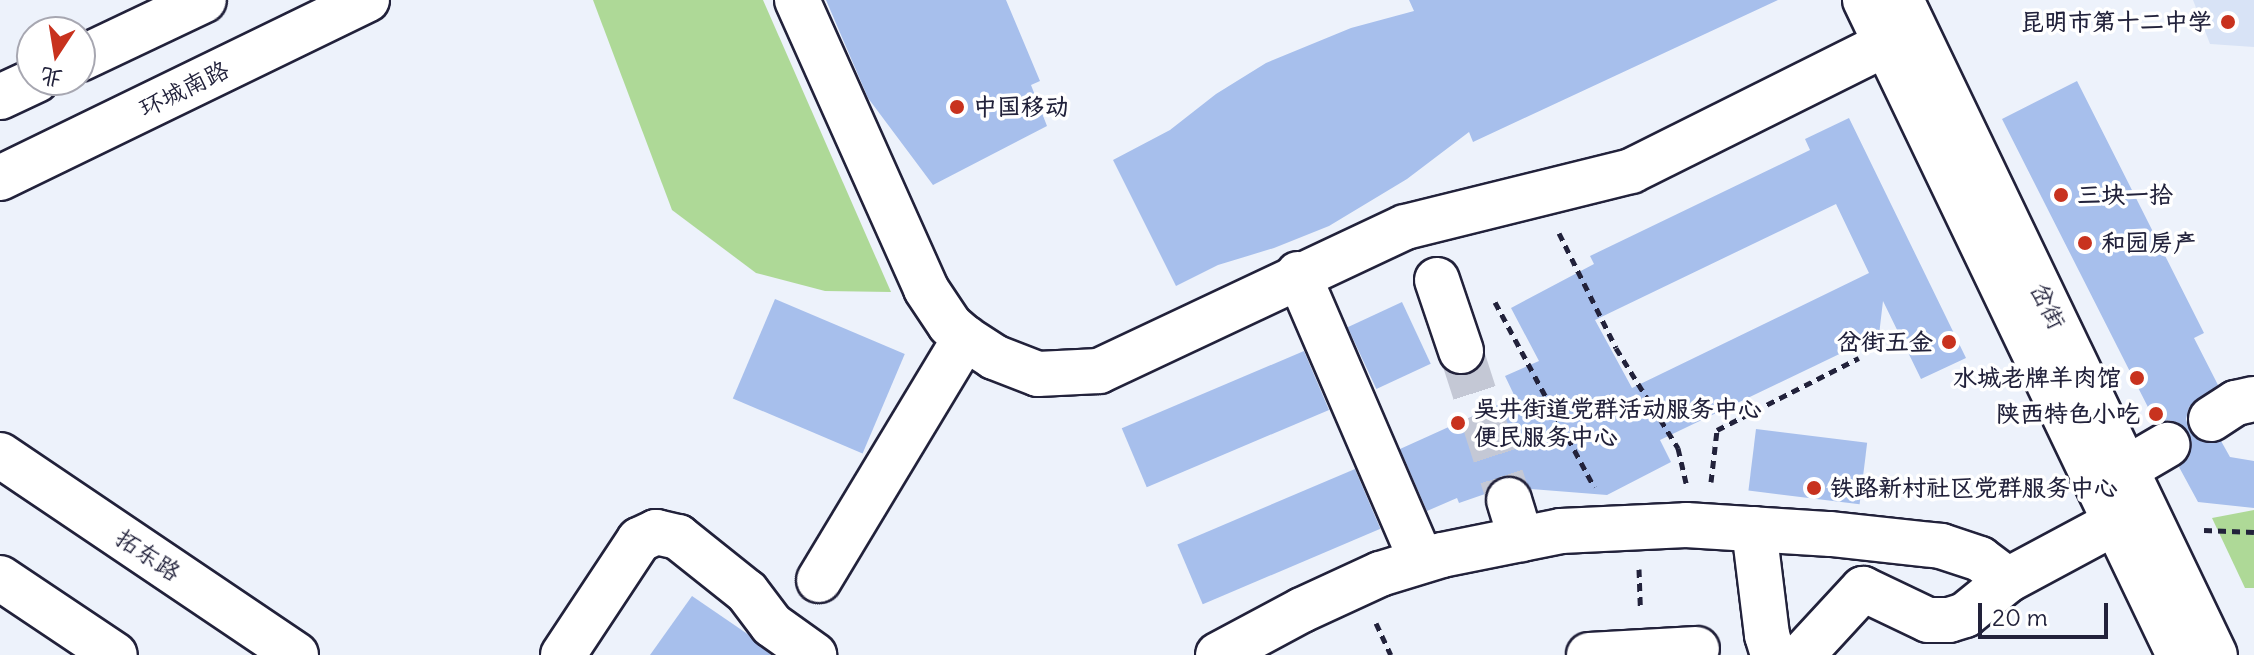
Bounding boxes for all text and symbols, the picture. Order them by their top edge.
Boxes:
place label: 昆明市第十二中学 [2020,8,2212,36]
marker: 昆明市第十二中学 [2219,13,2237,31]
north arrow [16,16,96,96]
street label: 环城南路 [135,55,233,123]
text: 北 [38,62,65,94]
place label: 中国移动 [973,93,1069,121]
marker: 中国移动 [948,98,966,116]
place label: 三块一拾 [2077,181,2173,209]
marker: 三块一拾 [2052,186,2070,204]
place label: 和园房产 [2101,229,2197,257]
marker: 和园房产 [2076,234,2094,252]
street label: 岔街 [2025,278,2071,334]
place label: 岔街五金 [1837,328,1933,356]
marker: 岔街五金 [1940,333,1958,351]
place label: 水城老牌羊肉馆 [1953,364,2121,392]
marker: 水城老牌羊肉馆 [2128,369,2146,387]
place label: 吴井街道党群活动服务中心 便民服务中心 [1474,395,1762,451]
place label: 陕西特色小吃 [1996,400,2140,428]
marker: 陕西特色小吃 [2147,405,2165,423]
marker: 吴井街道党群活动服务中心 便民服务中心 [1449,414,1467,432]
place label: 铁路新村社区党群服务中心 [1830,474,2118,502]
marker: 铁路新村社区党群服务中心 [1805,479,1823,497]
street label: 拓东路 [110,523,186,587]
scale bar [1982,587,2112,637]
text: 20 m [1992,602,2048,632]

